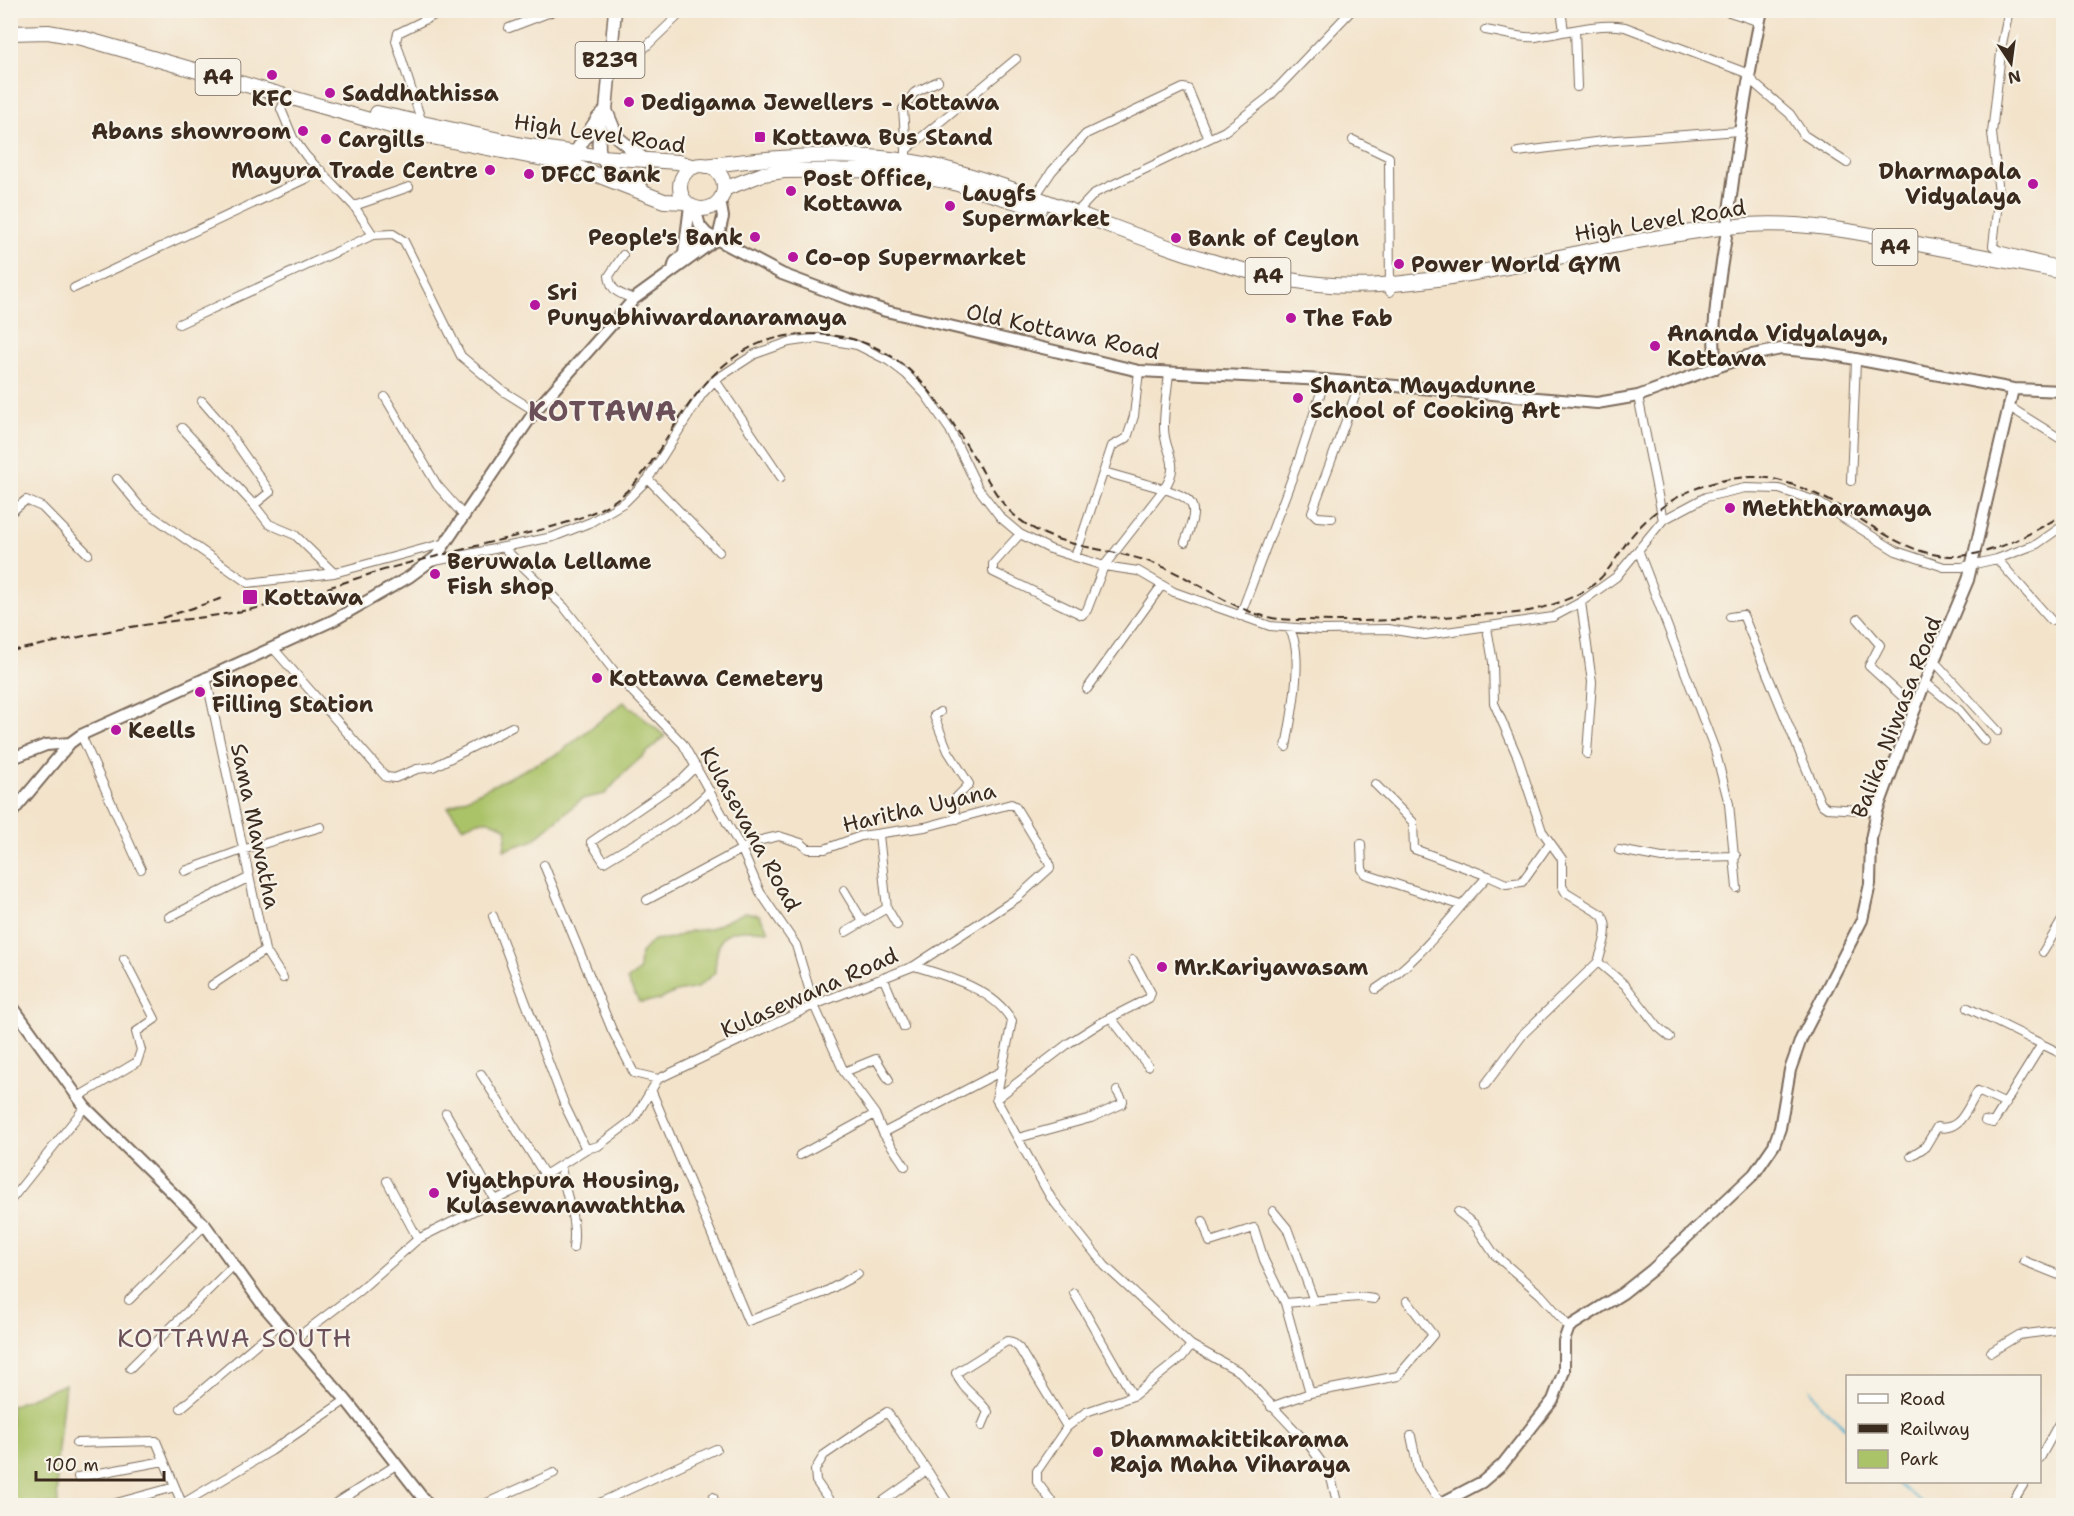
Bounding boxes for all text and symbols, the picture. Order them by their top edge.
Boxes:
north arrow [1981,33,2041,93]
road number: B239 [576,42,644,78]
road number: A4 [196,59,240,95]
text: N [2006,65,2023,89]
marker: KFC [265,68,279,82]
place label: Saddhathissa [342,79,499,108]
place label: KFC [251,84,293,113]
marker: Saddhathissa [323,86,337,100]
place label: Dedigama Jewellers - Kottawa [641,88,999,117]
marker: Dedigama Jewellers - Kottawa [622,95,636,109]
street label: High Level Road [512,107,688,160]
place label: Abans showroom [91,117,291,146]
place label: Kottawa Bus Stand [772,123,993,152]
marker: Abans showroom [296,124,310,138]
place label: Cargills [338,125,425,154]
marker: Kottawa Bus Stand [753,130,767,144]
marker: Cargills [319,132,333,146]
place label: Mayura Trade Centre [231,156,478,185]
place label: Dharmapala Vidyalaya [1879,157,2021,211]
place label: DFCC Bank [541,160,661,189]
marker: Mayura Trade Centre [483,163,497,177]
place label: Post Office, Kottawa [803,164,932,218]
marker: DFCC Bank [522,167,536,181]
marker: Dharmapala Vidyalaya [2026,177,2040,191]
place label: Laugfs Supermarket [962,179,1110,233]
marker: Post Office, Kottawa [784,184,798,198]
street label: High Level Road [1572,193,1748,248]
marker: Laugfs Supermarket [943,199,957,213]
place label: People's Bank [588,223,743,252]
place label: Bank of Ceylon [1188,224,1360,253]
road number: A4 [1872,229,1918,265]
marker: People's Bank [748,230,762,244]
marker: Bank of Ceylon [1169,231,1183,245]
place label: Co-op Supermarket [805,243,1026,272]
marker: Co-op Supermarket [786,250,800,264]
place label: Power World GYM [1411,250,1621,279]
marker: Power World GYM [1392,257,1406,271]
road number: A4 [1246,258,1290,294]
place label: Sri Punyabhiwardanaramaya [547,278,846,332]
street label: Old Kottawa Road [964,297,1162,366]
marker: Sri Punyabhiwardanaramaya [528,298,542,312]
place label: The Fab [1303,304,1393,333]
marker: The Fab [1284,311,1298,325]
place label: Ananda Vidyalaya, Kottawa [1667,319,1888,373]
marker: Ananda Vidyalaya, Kottawa [1648,339,1662,353]
place label: Shanta Mayadunne School of Cooking Art [1310,371,1561,425]
marker: Shanta Mayadunne School of Cooking Art [1291,391,1305,405]
district label: KOTTAWA [528,392,678,430]
place label: Meththaramaya [1742,494,1932,523]
marker: Meththaramaya [1723,501,1737,515]
place label: Beruwala Lellame Fish shop [447,547,652,601]
marker: Beruwala Lellame Fish shop [428,567,442,581]
place label: Kottawa [264,583,363,612]
marker: Kottawa [241,588,259,606]
street label: Balika Niwasa Road [1845,612,1948,822]
place label: Kottawa Cemetery [609,664,823,693]
place label: Sinopec Filling Station [212,665,374,719]
marker: Kottawa Cemetery [590,671,604,685]
marker: Sinopec Filling Station [193,685,207,699]
place label: Keells [128,716,195,745]
marker: Keells [109,723,123,737]
street label: Sama Mawatha [224,741,287,912]
street label: Kulasevana Road [693,742,808,917]
street label: Haritha Uyana [840,776,999,839]
street label: Kulasewana Road [716,940,902,1045]
place label: Mr.Kariyawasam [1174,953,1368,982]
marker: Mr.Kariyawasam [1155,960,1169,974]
place label: Viyathpura Housing, Kulasewanawaththa [446,1166,685,1220]
marker: Viyathpura Housing, Kulasewanawaththa [427,1186,441,1200]
district label: KOTTAWA SOUTH [117,1320,353,1355]
legend [1846,1375,2041,1483]
text: Road [1900,1387,1945,1411]
text: Railway [1900,1417,1970,1441]
place label: Dhammakittikarama Raja Maha Viharaya [1110,1425,1350,1479]
scale bar [36,1444,164,1482]
marker: Dhammakittikarama Raja Maha Viharaya [1091,1445,1105,1459]
text: Park [1900,1447,1939,1471]
text: 100 m [45,1453,99,1477]

